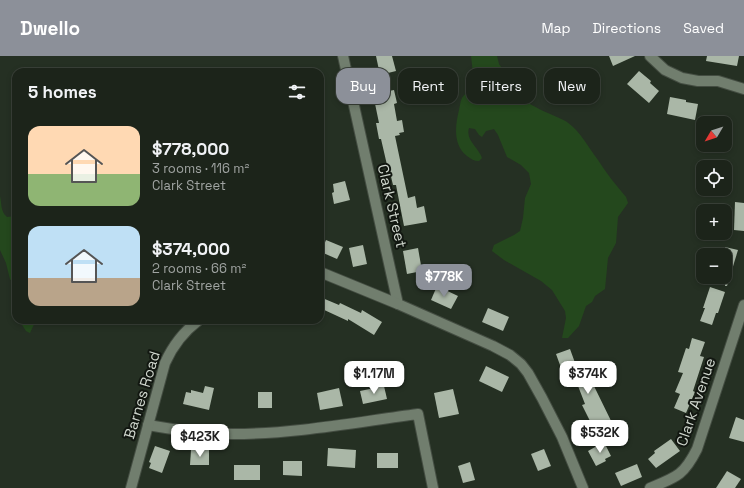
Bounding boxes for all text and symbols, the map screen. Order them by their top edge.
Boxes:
text: Dwello [20,16,80,41]
text: Map [541,19,571,37]
text: Directions [593,19,661,37]
text: Saved [683,19,724,37]
chip: Buy [336,68,390,104]
chip: Rent [398,68,458,104]
chip: Filters [466,68,536,104]
chip: New [544,68,600,104]
text: 5 homes [28,81,97,103]
icon: filters [286,81,308,103]
north arrow [696,116,732,152]
map controls [696,116,732,284]
text: $778,000 [152,138,229,160]
icon: home [60,142,108,190]
text: 3 rooms · 116 m² [152,160,249,177]
button: locate [696,160,732,196]
street label: Clark Street [374,162,411,250]
text: Clark Street [152,177,226,194]
button: + [696,204,732,240]
text: $374,000 [152,238,230,260]
icon: home [60,242,108,290]
button: − [696,248,732,284]
text: 2 rooms · 66 m² [152,260,246,277]
pin: $778K [416,264,472,298]
text: $778K [425,268,463,285]
text: Clark Street [152,277,226,294]
street label: Barnes Road [119,349,164,441]
street label: Clark Avenue [672,355,720,449]
pin: $1.17M [341,361,407,395]
pin: $374K [560,361,616,395]
text: $1.17M [353,365,395,382]
text: $374K [569,365,607,382]
pin: $532K [572,420,628,454]
pin: $423K [172,424,228,458]
text: $532K [580,424,620,441]
text: $423K [180,428,220,445]

